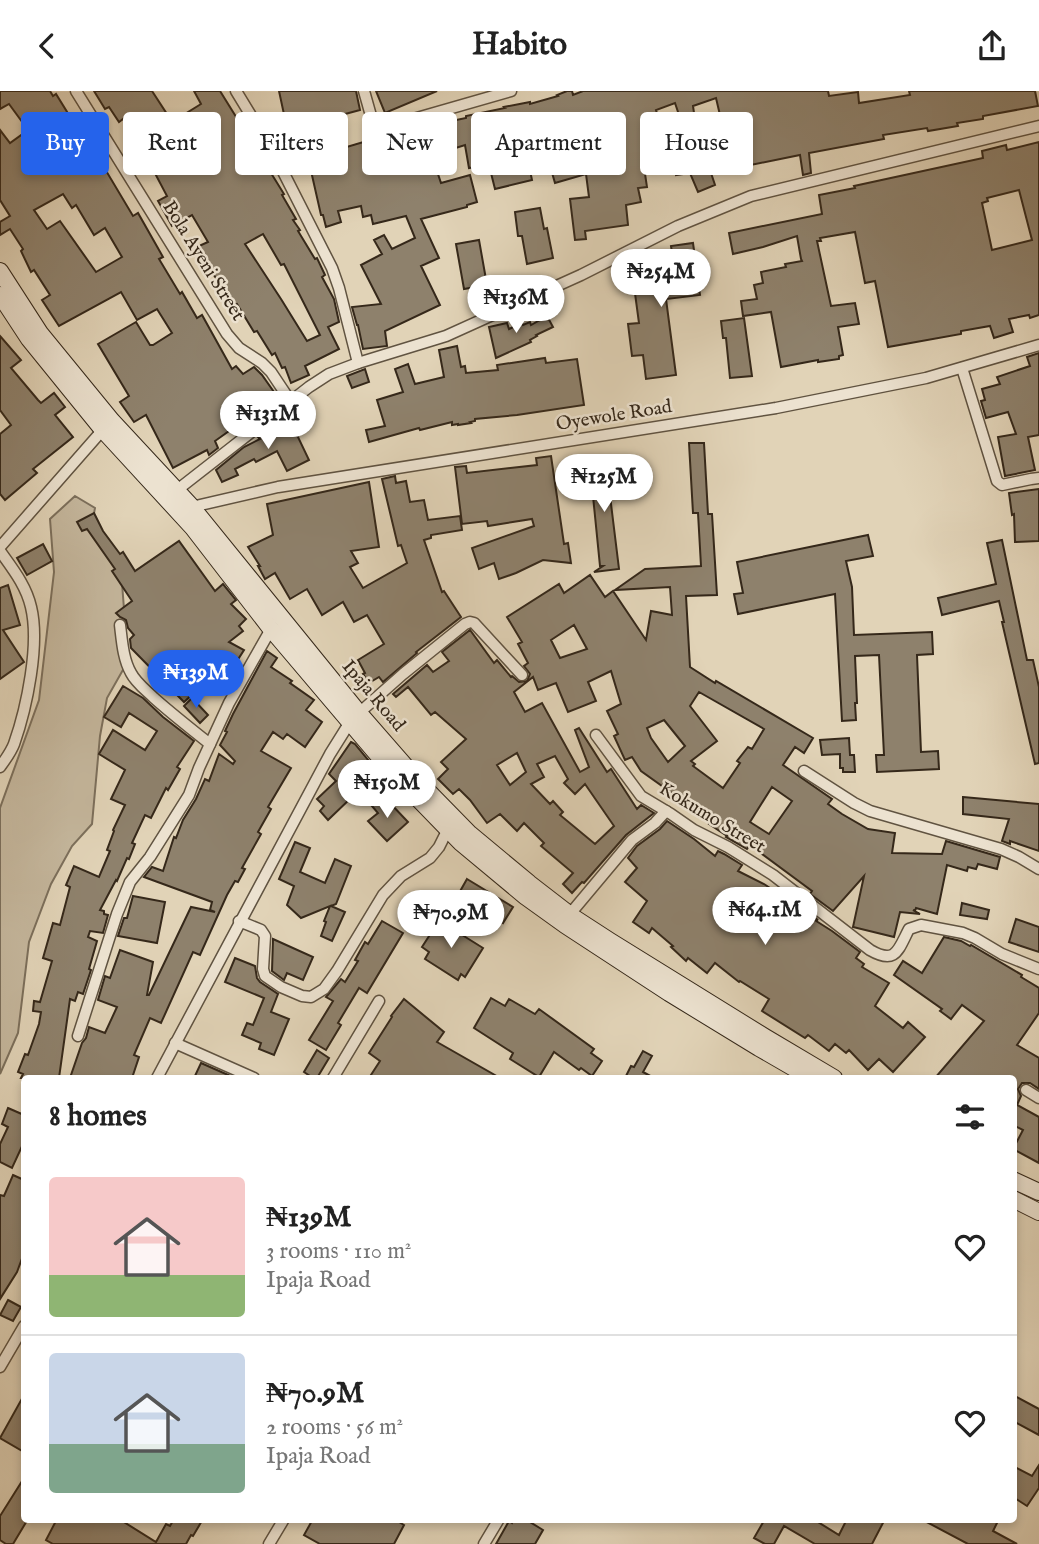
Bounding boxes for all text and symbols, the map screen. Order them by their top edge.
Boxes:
text: Habito [472,25,567,66]
icon: back [28,27,66,65]
icon: share [973,27,1011,65]
chip: Buy [21,112,109,175]
chip: Rent [123,112,221,175]
chip: Filters [235,112,348,175]
chip: New [362,112,457,175]
chip: Apartment [471,112,626,175]
chip: House [640,112,753,175]
street label: Bola Ayeni Street [157,197,250,326]
pin: ₦254M [612,249,710,309]
text: ₦254M [627,257,695,286]
pin: ₦136M [467,275,565,335]
text: ₦136M [483,283,549,312]
pin: ₦131M [219,391,317,451]
street label: Oyewole Road [554,395,675,437]
text: ₦131M [236,399,300,428]
pin: ₦125M [555,455,653,514]
text: ₦125M [571,462,637,491]
pin: ₦139M [147,651,245,710]
street label: Ipaja Road [336,655,411,737]
text: ₦139M [163,658,229,687]
pin: ₦150M [338,761,436,820]
text: ₦150M [354,768,420,797]
street label: Kokumo Street [654,777,770,859]
pin: ₦64.1M [708,887,822,947]
pin: ₦70.9M [394,891,508,950]
text: ₦64.1M [728,895,802,924]
text: ₦70.9M [413,898,489,927]
text: 8 homes [49,1098,147,1136]
icon: filters [951,1098,989,1136]
text: ₦139M [266,1199,351,1237]
icon: home [105,1205,189,1289]
icon: heart [951,1228,989,1266]
text: 3 rooms · 110 m² [266,1237,411,1266]
text: Ipaja Road [266,1266,371,1295]
text: ₦70.9M [266,1375,364,1413]
icon: home [105,1381,189,1465]
icon: heart [951,1404,989,1442]
text: 2 rooms · 56 m² [266,1413,403,1442]
text: Ipaja Road [266,1442,371,1471]

